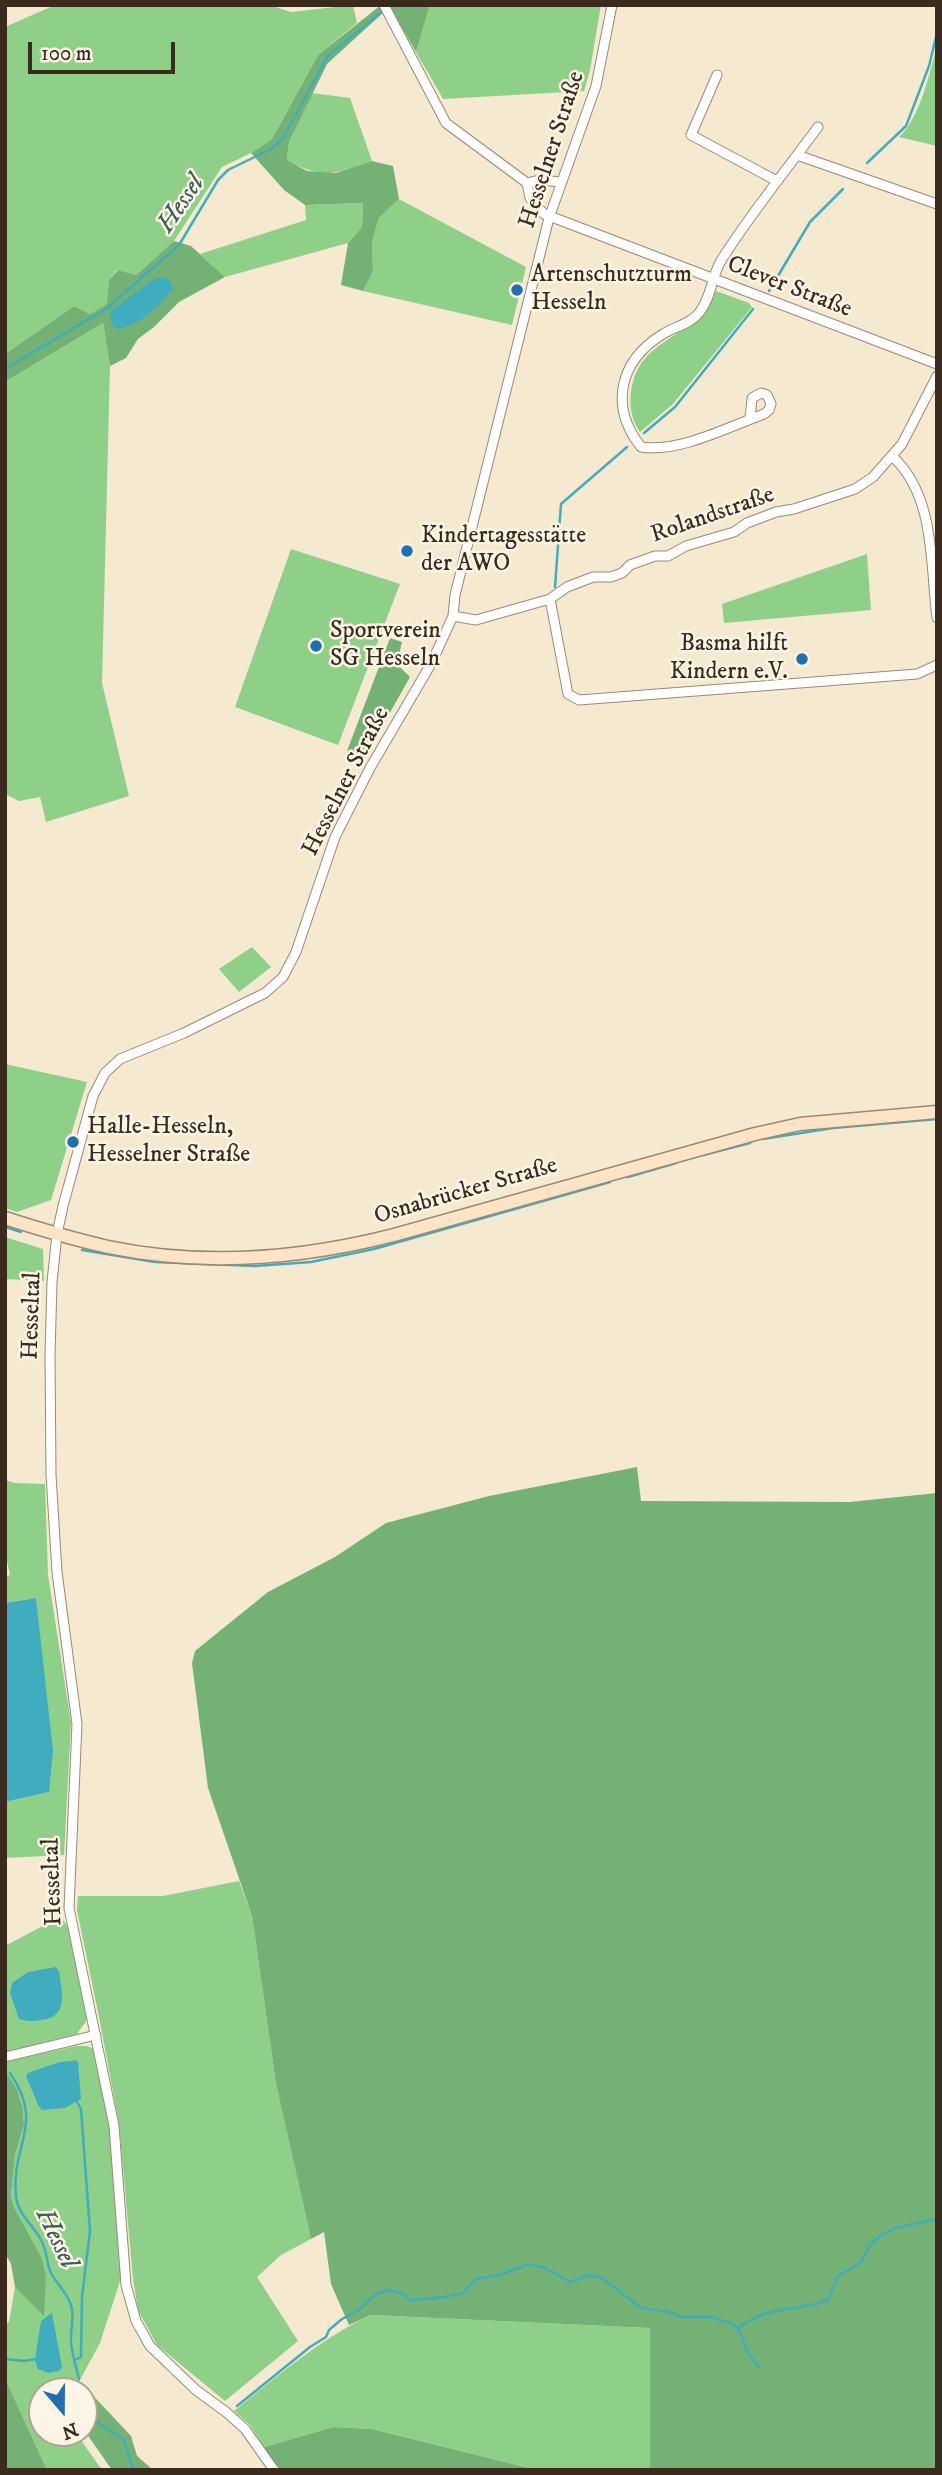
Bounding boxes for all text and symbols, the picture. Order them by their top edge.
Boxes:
scale bar [32,28,178,72]
text: 100 m [41,41,92,67]
street label: Hesselner Straße [514,68,592,232]
water label: Hessel [151,170,213,240]
street label: Clever Straße [723,251,855,325]
place label: Artenschutzturm Hesseln [531,262,692,318]
marker: Artenschutzturm Hesseln [509,282,525,298]
street label: Rolandstraße [648,481,778,551]
place label: Kindertagesstätte der AWO [421,523,586,579]
marker: Kindertagesstätte der AWO [399,543,415,559]
place label: Sportverein SG Hesseln [330,618,441,674]
place label: Basma hilft Kindern e.V. [670,631,788,687]
marker: Sportverein SG Hesseln [308,638,324,654]
marker: Basma hilft Kindern e.V. [794,651,810,667]
street label: Hesselner Straße [297,703,397,861]
place label: Halle-Hesseln, Hesselner Straße [87,1114,250,1170]
marker: Halle-Hesseln, Hesselner Straße [65,1134,81,1150]
street label: Osnabrücker Straße [371,1152,561,1232]
street label: Hesseltal [17,1272,49,1360]
street label: Hesseltal [38,1838,70,1926]
water label: Hessel [27,2204,83,2274]
north arrow [28,2377,98,2447]
text: N [58,2417,81,2444]

